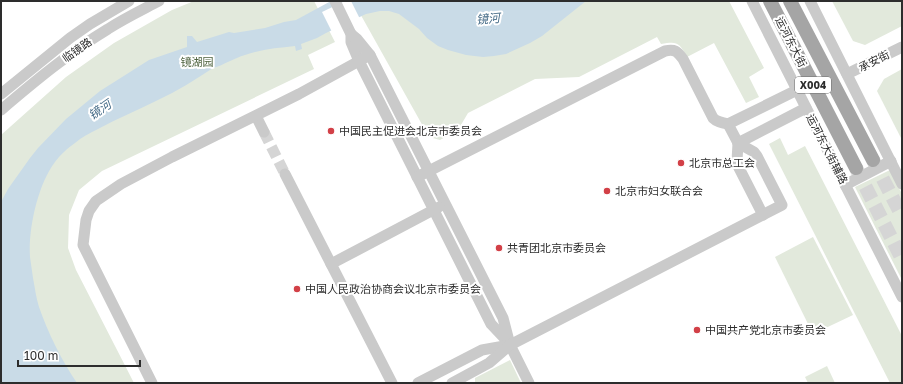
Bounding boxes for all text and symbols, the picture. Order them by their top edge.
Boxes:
water label: 镜河 [475,10,503,27]
street label: 运河东大街 [773,14,810,69]
street label: 临镜路 [59,35,94,64]
street label: 承安街 [856,47,891,74]
park label: 镜湖园 [181,55,214,68]
road number: X004 [795,77,831,93]
water label: 镜河 [86,96,116,123]
street label: 运河东大街辅路 [804,112,851,186]
place label: 中国民主促进会北京市委员会 [339,124,482,137]
marker: 中国民主促进会北京市委员会 [326,126,336,136]
place label: 北京市总工会 [689,156,755,169]
marker: 北京市总工会 [676,158,686,168]
place label: 北京市妇女联合会 [615,184,703,197]
marker: 北京市妇女联合会 [602,186,612,196]
place label: 共青团北京市委员会 [507,241,606,254]
marker: 共青团北京市委员会 [494,243,504,253]
place label: 中国人民政治协商会议北京市委员会 [305,282,481,295]
marker: 中国人民政治协商会议北京市委员会 [292,284,302,294]
place label: 中国共产党北京市委员会 [705,323,826,336]
marker: 中国共产党北京市委员会 [692,325,702,335]
scale bar [18,342,140,368]
text: 100 m [24,348,58,363]

